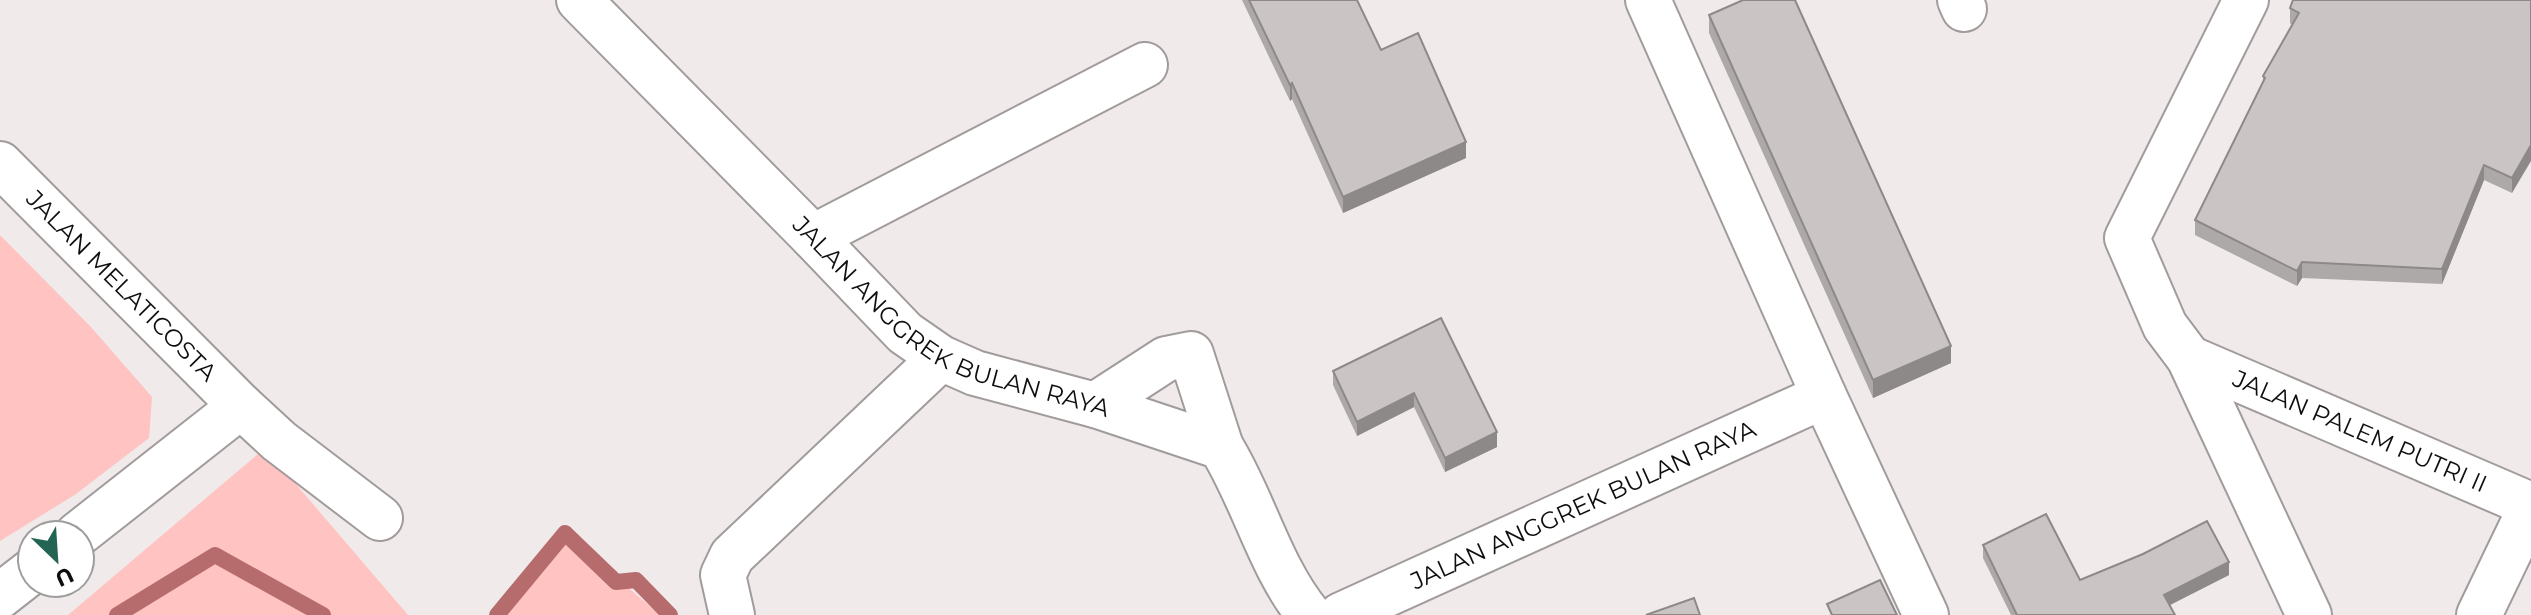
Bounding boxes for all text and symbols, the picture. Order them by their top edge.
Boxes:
street label: JALAN MELATICOSTA [20,183,223,388]
street label: JALAN ANGGREK BULAN RAYA [786,209,1114,423]
street label: JALAN PALEM PUTRI II [2228,363,2492,498]
street label: JALAN ANGGREK BULAN RAYA [1405,414,1761,596]
north arrow [16,519,96,599]
text: U [51,561,78,593]

